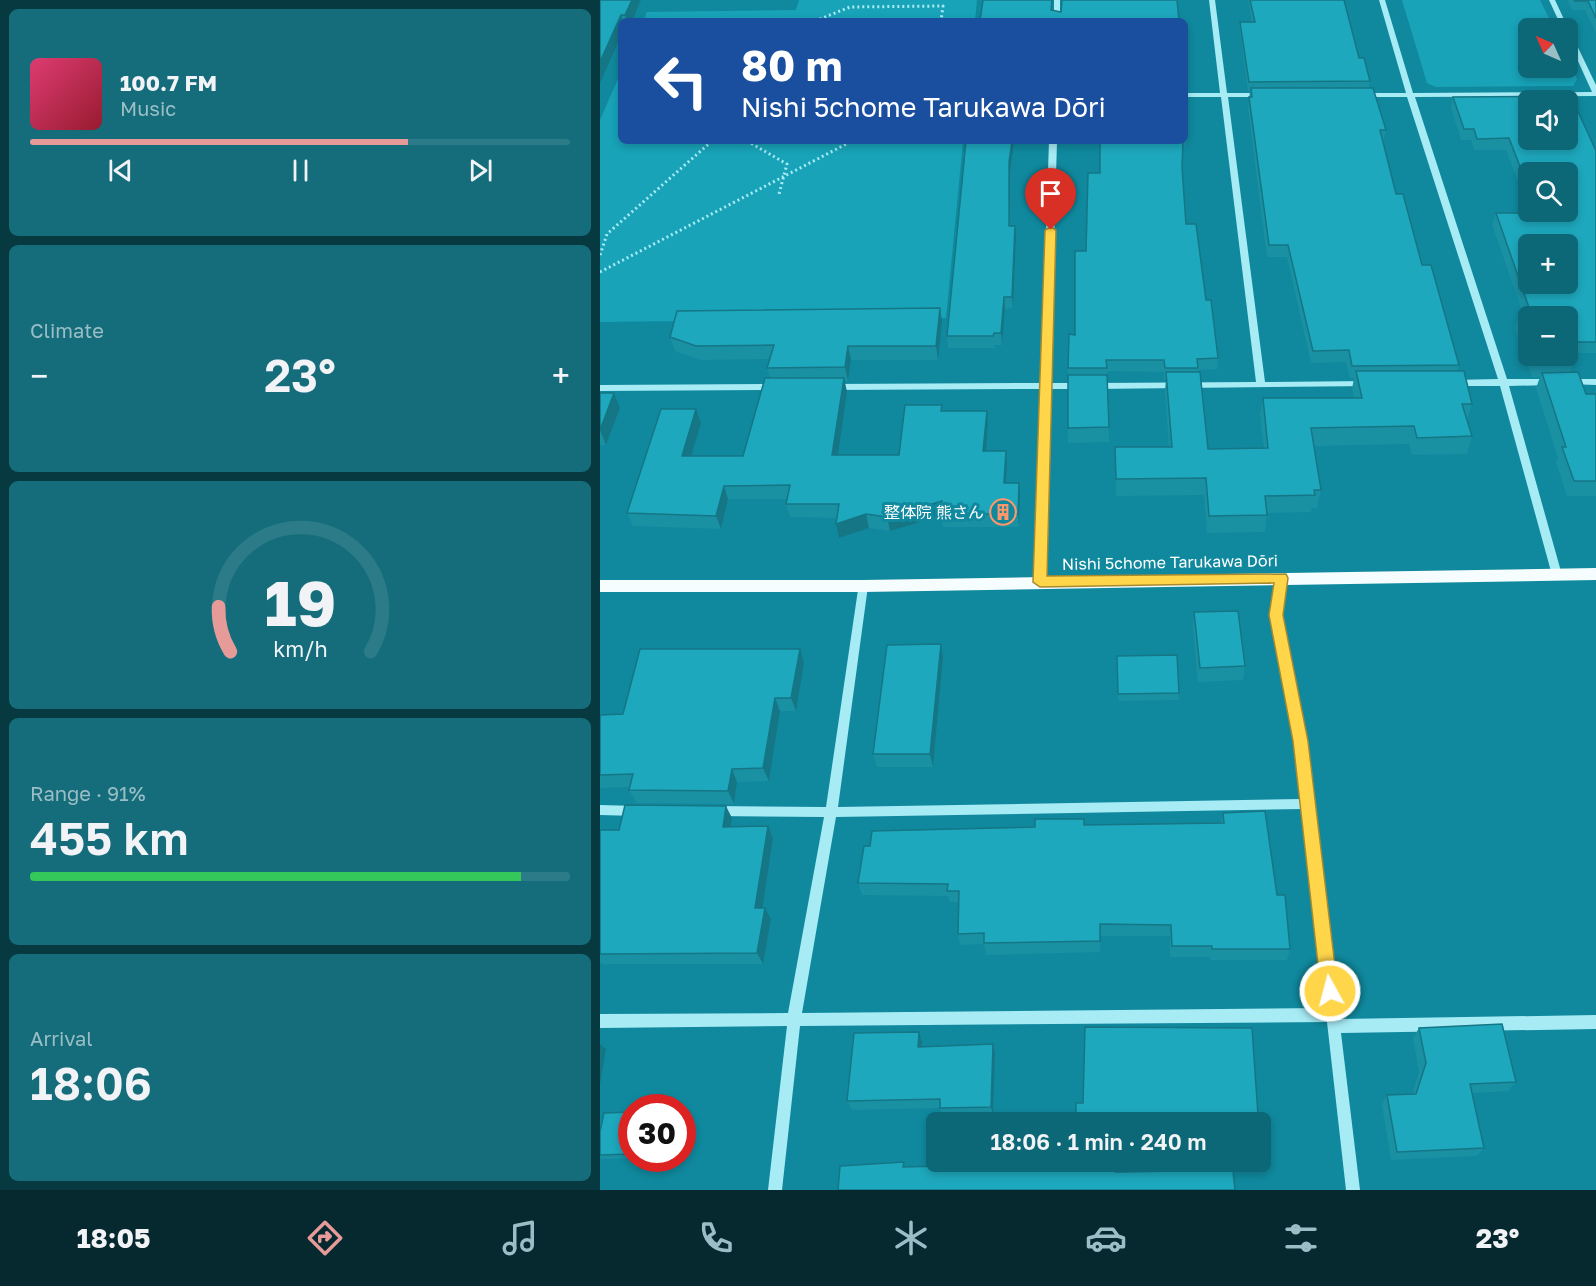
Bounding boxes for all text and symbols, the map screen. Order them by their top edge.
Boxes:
north arrow [1518,18,1578,78]
map controls [1518,18,1578,366]
text: 80 m [741,40,842,90]
icon: left [642,42,720,120]
text: 100.7 FM [120,69,217,96]
button: sound [1518,90,1578,150]
text: Nishi 5chome Tarukawa Dōri [741,91,1106,123]
text: Music [120,96,176,120]
icon: previous [104,154,137,187]
icon: pause [284,154,317,187]
icon: next [464,154,497,187]
button: search [1518,162,1578,222]
pin [1025,168,1076,230]
icon: arrive [1034,177,1067,210]
button: + [1518,234,1578,294]
button: − [1518,306,1578,366]
text: Climate [30,318,104,342]
text: 23° [264,348,336,402]
text: − [30,356,48,395]
text: + [552,356,570,395]
building icon: 整体院 熊さん [988,497,1018,527]
place label: 整体院 熊さん [884,502,984,522]
street label: Nishi 5chome Tarukawa Dōri [1062,550,1278,574]
text: 19 [264,565,336,640]
text: km/h [273,636,327,662]
text: Range · 91% [30,781,146,805]
text: 455 km [30,811,189,865]
position arrow [1298,959,1362,1023]
text: Arrival [30,1026,93,1050]
text: 18:06 [30,1056,152,1110]
speed limit sign: 30 [618,1094,696,1172]
text: 18:06 · 1 min · 240 m [990,1128,1207,1155]
icon: directions [304,1217,346,1259]
icon: music [499,1217,541,1259]
icon: phone [695,1217,737,1259]
icon: climate [890,1217,932,1259]
icon: car [1085,1217,1127,1259]
icon: filters [1280,1217,1322,1259]
text: 18:05 [77,1222,151,1254]
text: 23° [1476,1222,1519,1254]

